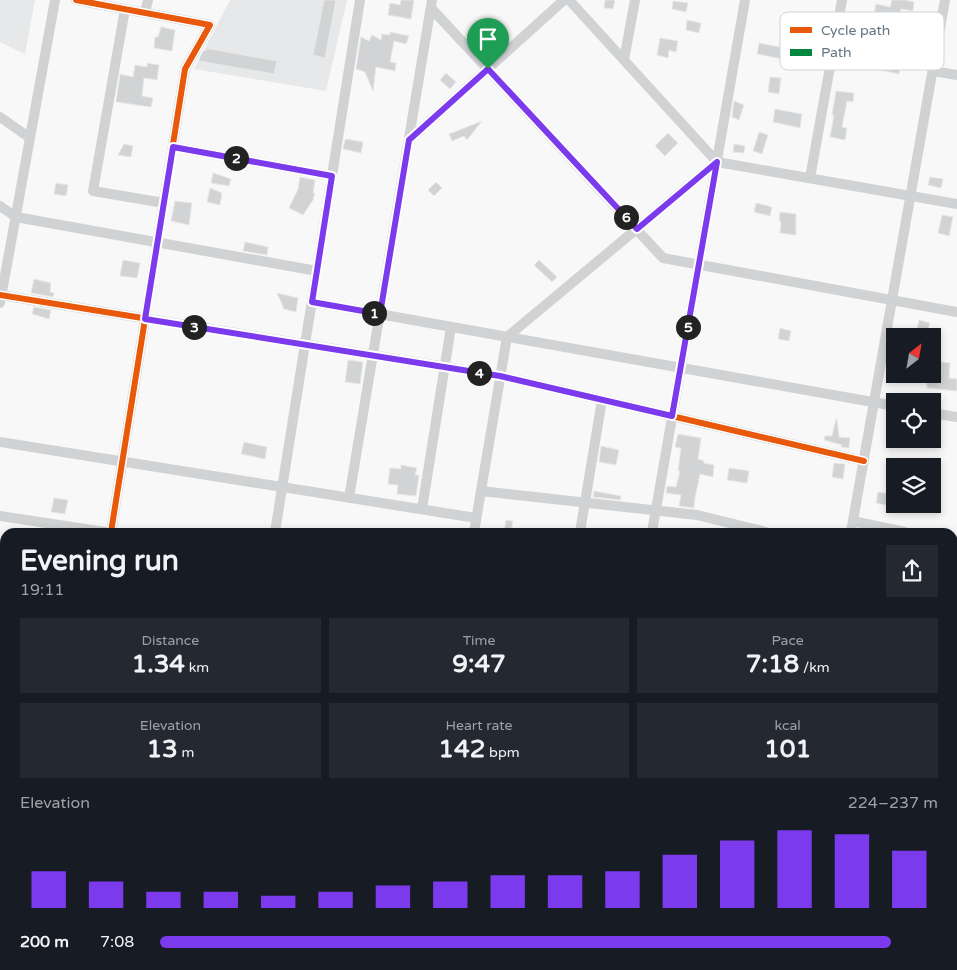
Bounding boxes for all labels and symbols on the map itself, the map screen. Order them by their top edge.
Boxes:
legend [780,12,944,70]
pin [467,18,509,69]
text: Cycle path [821,22,890,39]
text: Path [821,44,852,61]
pin: 2 [224,146,248,170]
pin: 6 [614,204,638,230]
pin: 1 [362,300,386,326]
pin: 3 [182,314,206,340]
pin: 5 [676,314,700,340]
north arrow [886,328,941,382]
pin: 4 [466,360,492,386]

